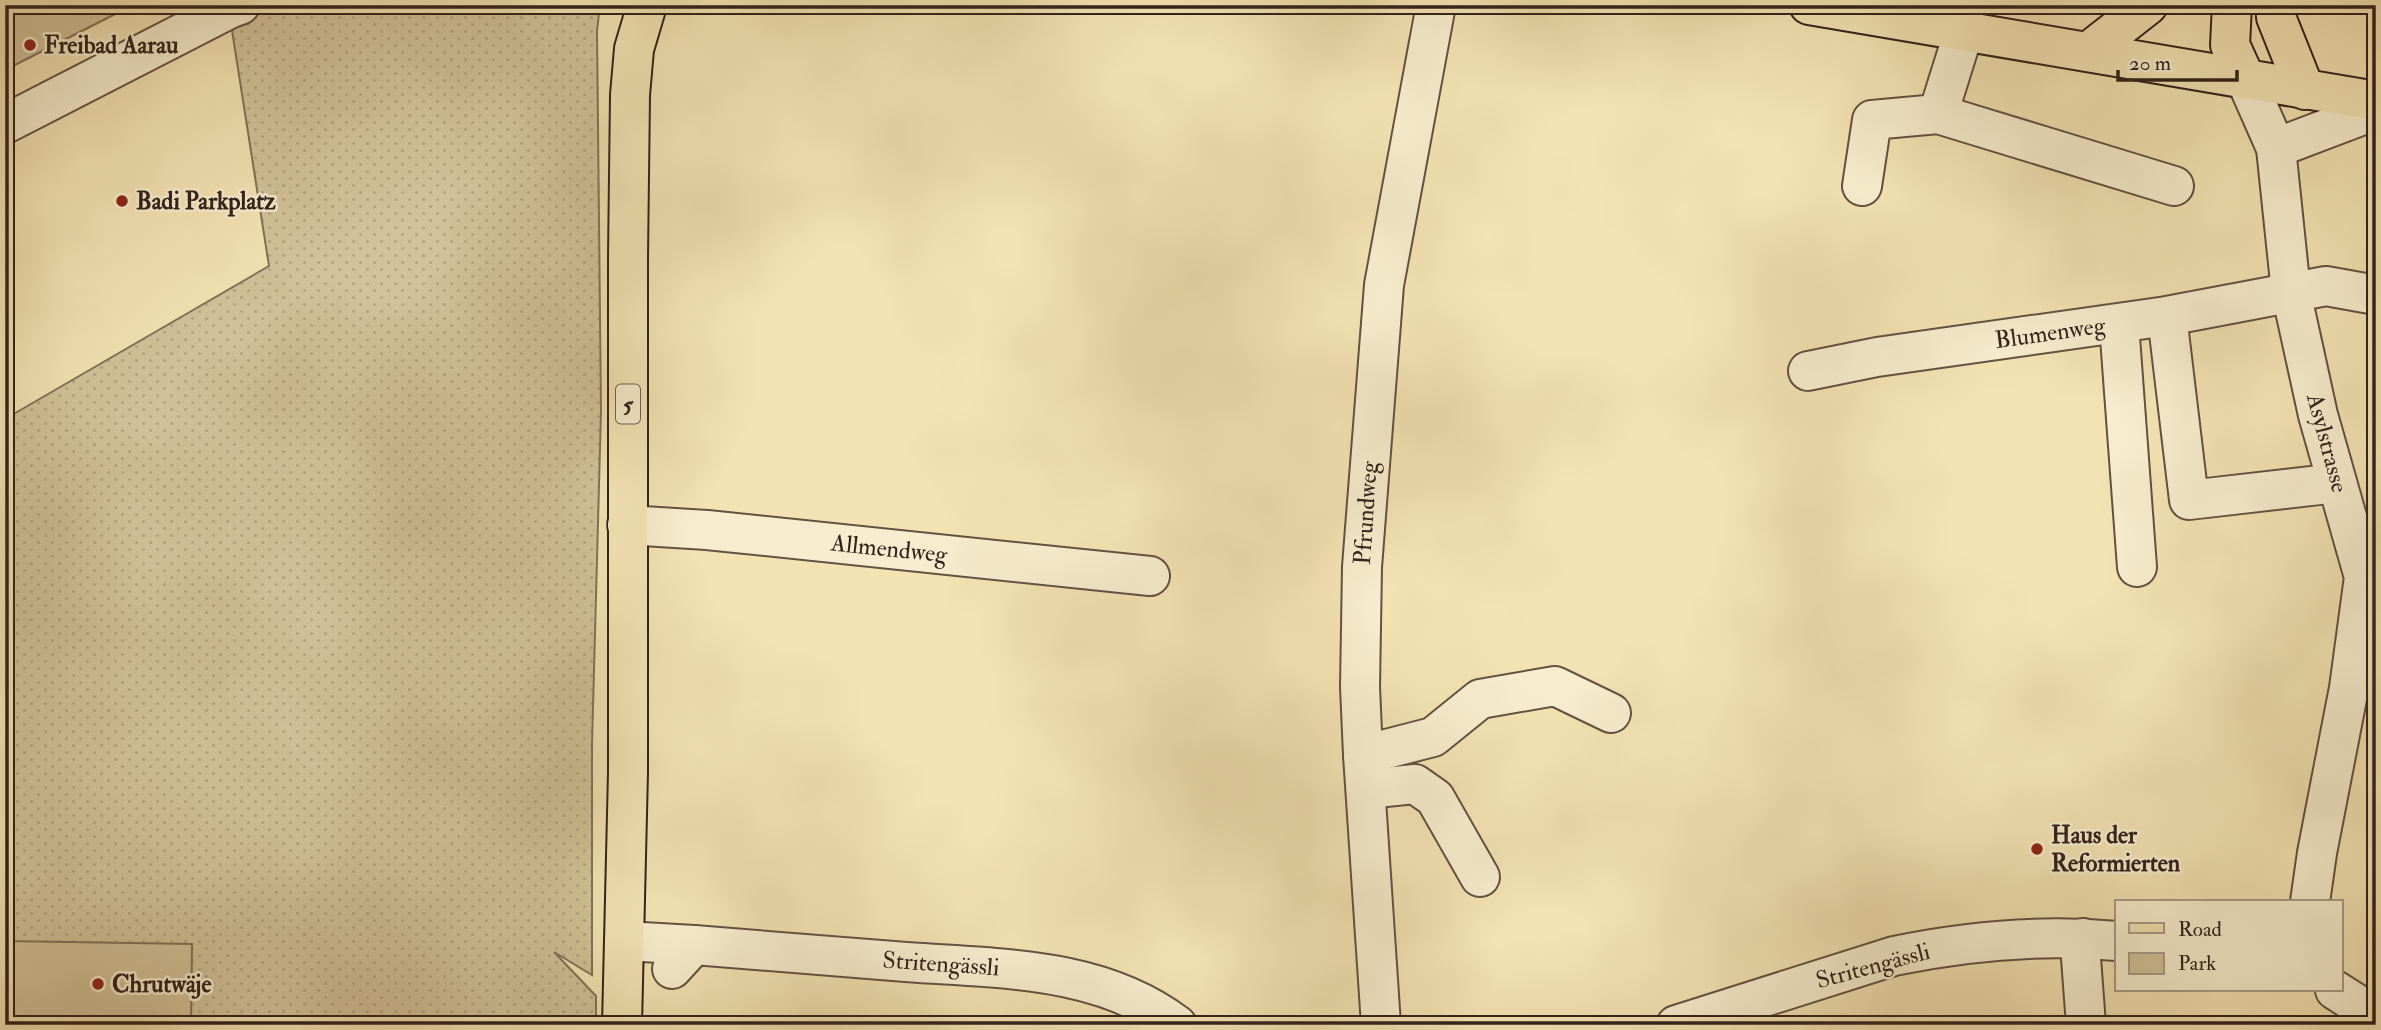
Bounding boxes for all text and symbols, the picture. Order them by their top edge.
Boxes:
place label: Freibad Aarau [44,30,179,61]
marker: Freibad Aarau [22,37,38,53]
scale bar [2118,38,2238,82]
text: 20 m [2129,50,2171,77]
place label: Badi Parkplatz [136,186,276,217]
marker: Badi Parkplatz [114,193,130,209]
street label: Blumenweg [1993,310,2108,356]
road number: 5 [616,384,640,424]
street label: Asylstrasse [2299,389,2355,496]
street label: Pfrundweg [1347,459,1385,566]
street label: Allmendweg [828,527,950,571]
place label: Haus der Reformierten [2051,820,2181,879]
marker: Haus der Reformierten [2029,841,2045,857]
legend [2115,900,2342,992]
text: Road [2178,916,2223,943]
street label: Stritengässli [1812,936,1934,996]
street label: Stritengässli [882,944,1000,984]
text: Park [2178,950,2216,977]
place label: Chrutwäje [112,969,211,1000]
marker: Chrutwäje [90,976,106,992]

